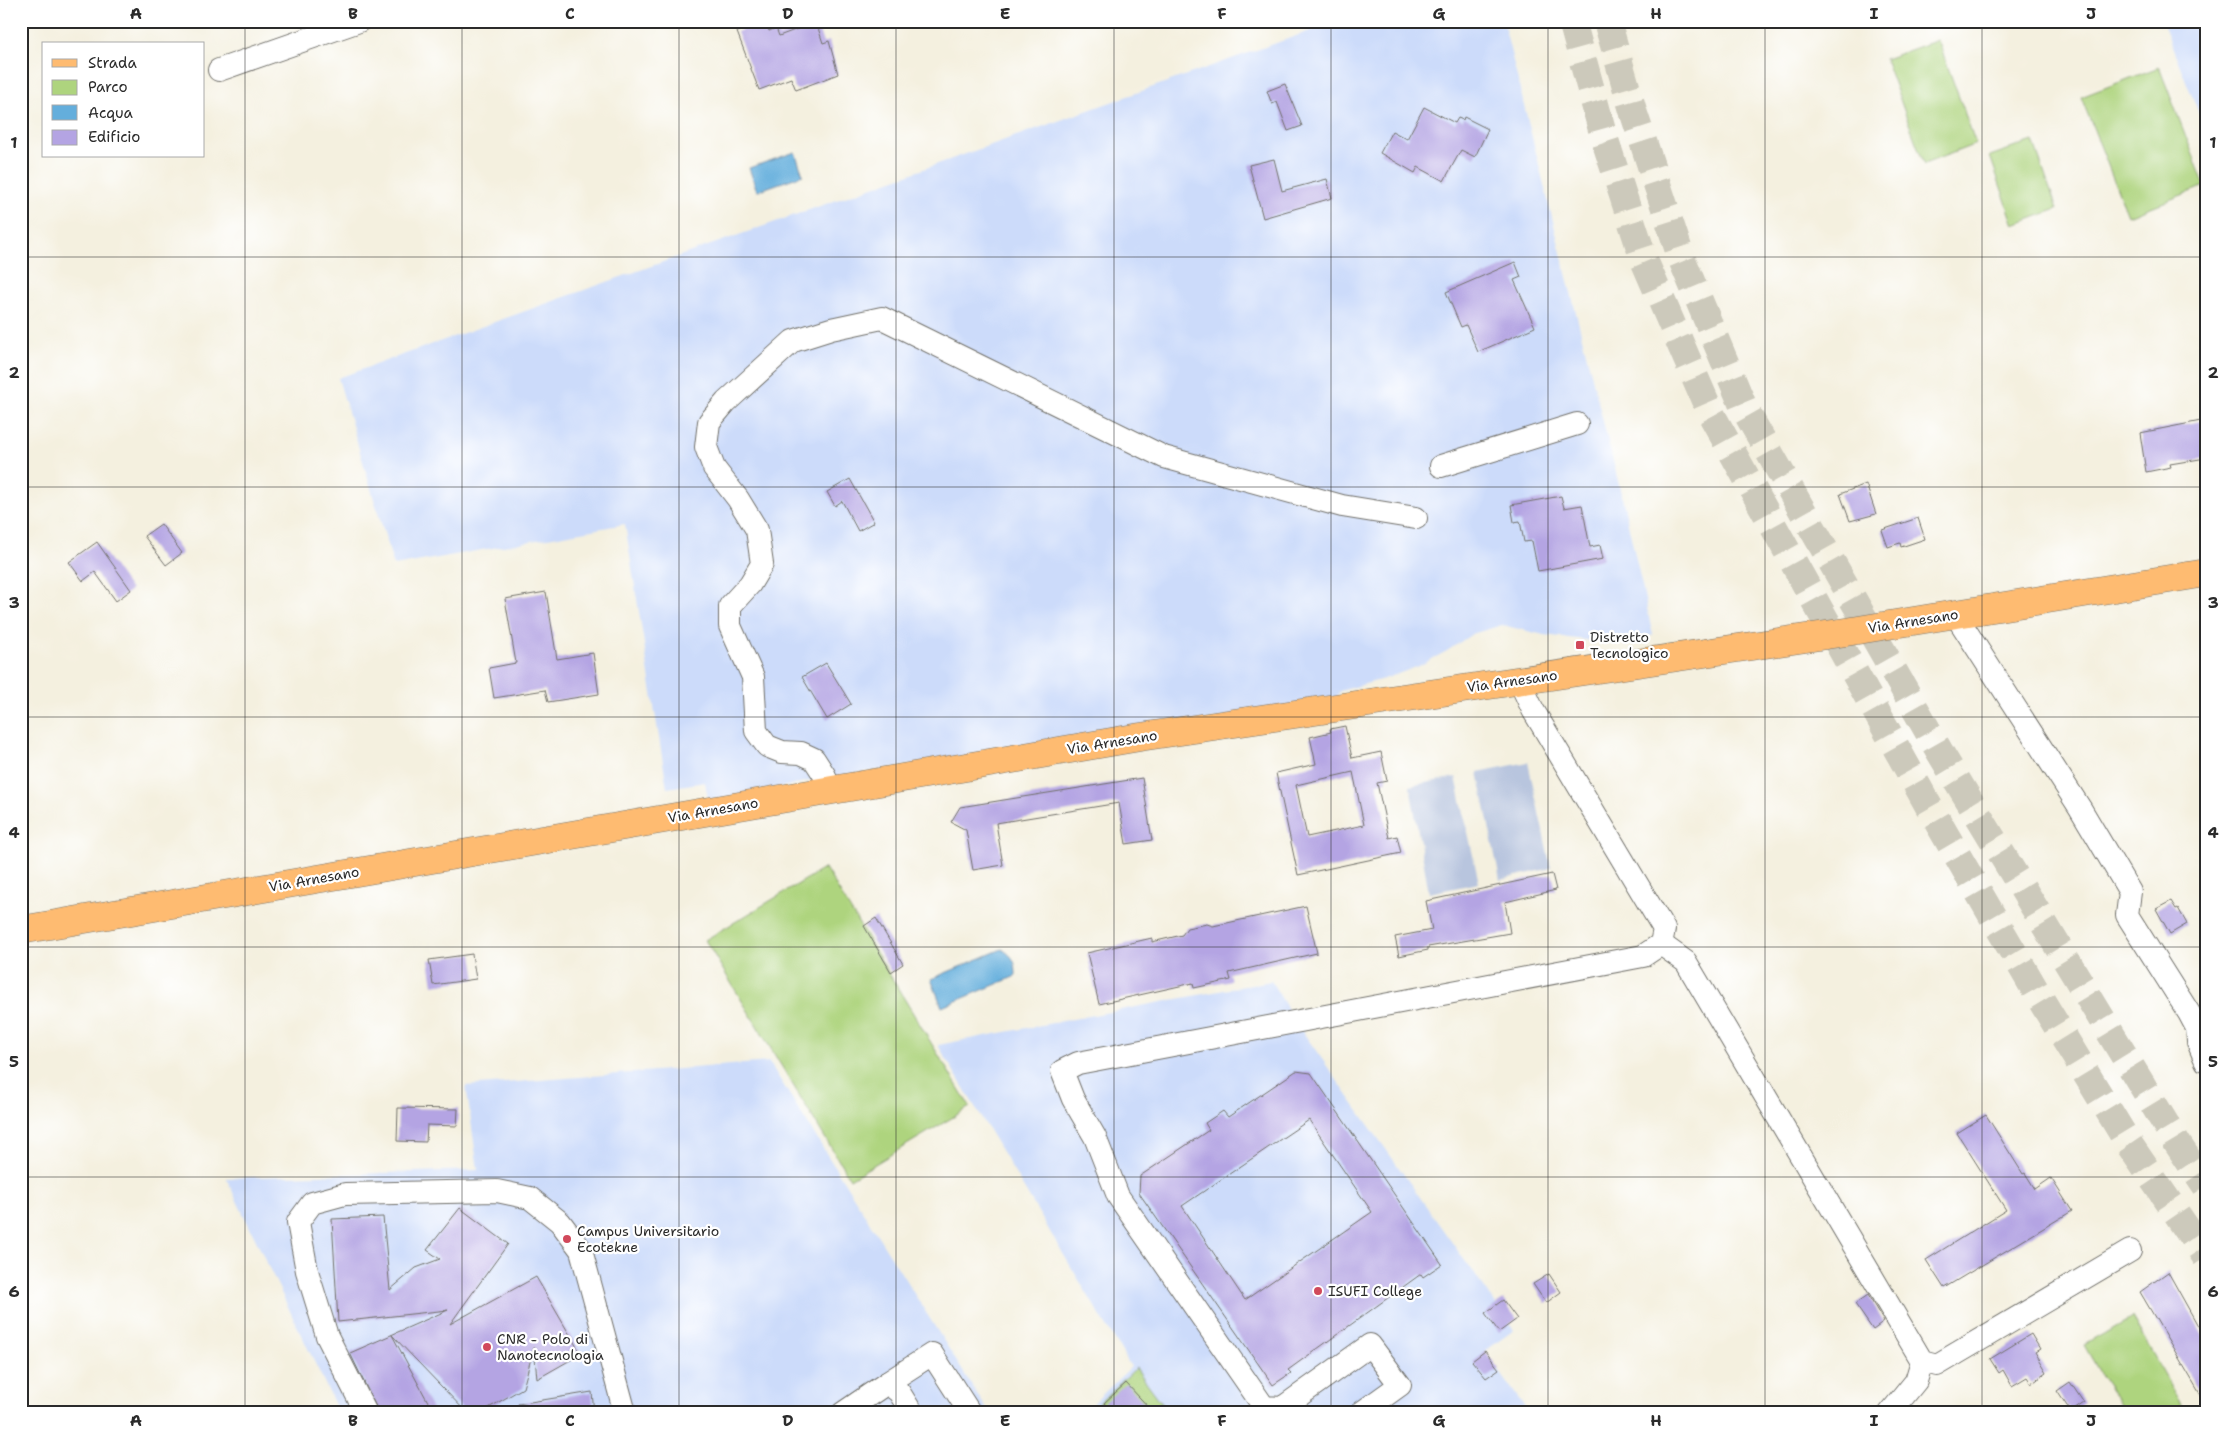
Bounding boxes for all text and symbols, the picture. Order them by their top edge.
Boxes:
text: A [130,3,142,24]
text: B [348,3,358,24]
text: C [565,3,575,24]
text: D [782,3,794,24]
text: E [1000,3,1010,24]
text: F [1217,3,1227,24]
text: G [1433,3,1446,24]
text: H [1650,3,1662,24]
text: I [1870,3,1879,24]
text: J [2086,3,2096,24]
legend [42,42,205,158]
text: Strada [88,53,137,73]
text: Parco [88,77,128,97]
text: Acqua [88,103,134,123]
text: Edificio [88,127,140,147]
text: 1 [10,132,18,153]
text: 1 [2209,132,2217,153]
text: 2 [8,362,20,383]
text: 2 [2207,362,2219,383]
text: 3 [8,592,20,613]
text: 3 [2207,592,2219,613]
street label: Via Arnesano [1866,605,1960,637]
place label: Distretto Tecnologico [1590,628,1668,662]
marker: Distretto Tecnologico [1574,639,1586,651]
street label: Via Arnesano [1465,666,1559,696]
street label: Via Arnesano [1065,726,1159,758]
street label: Via Arnesano [666,793,760,827]
text: 4 [8,822,20,843]
text: 4 [2207,822,2219,843]
street label: Via Arnesano [267,862,361,896]
text: 5 [9,1051,19,1072]
text: 5 [2208,1051,2218,1072]
place label: Campus Universitario Ecotekne [577,1222,719,1256]
marker: Campus Universitario Ecotekne [561,1233,573,1245]
text: 6 [8,1281,20,1302]
text: 6 [2207,1281,2219,1302]
place label: ISUFI College [1328,1282,1422,1300]
marker: ISUFI College [1312,1285,1324,1297]
place label: CNR - Polo di Nanotecnologia [497,1330,604,1364]
marker: CNR - Polo di Nanotecnologia [481,1341,493,1353]
text: A [130,1410,142,1431]
text: B [348,1410,358,1431]
text: C [565,1410,575,1431]
text: D [782,1410,794,1431]
text: E [1000,1410,1010,1431]
text: F [1217,1410,1227,1431]
text: G [1433,1410,1446,1431]
text: H [1650,1410,1662,1431]
text: I [1870,1410,1879,1431]
text: J [2086,1410,2096,1431]

